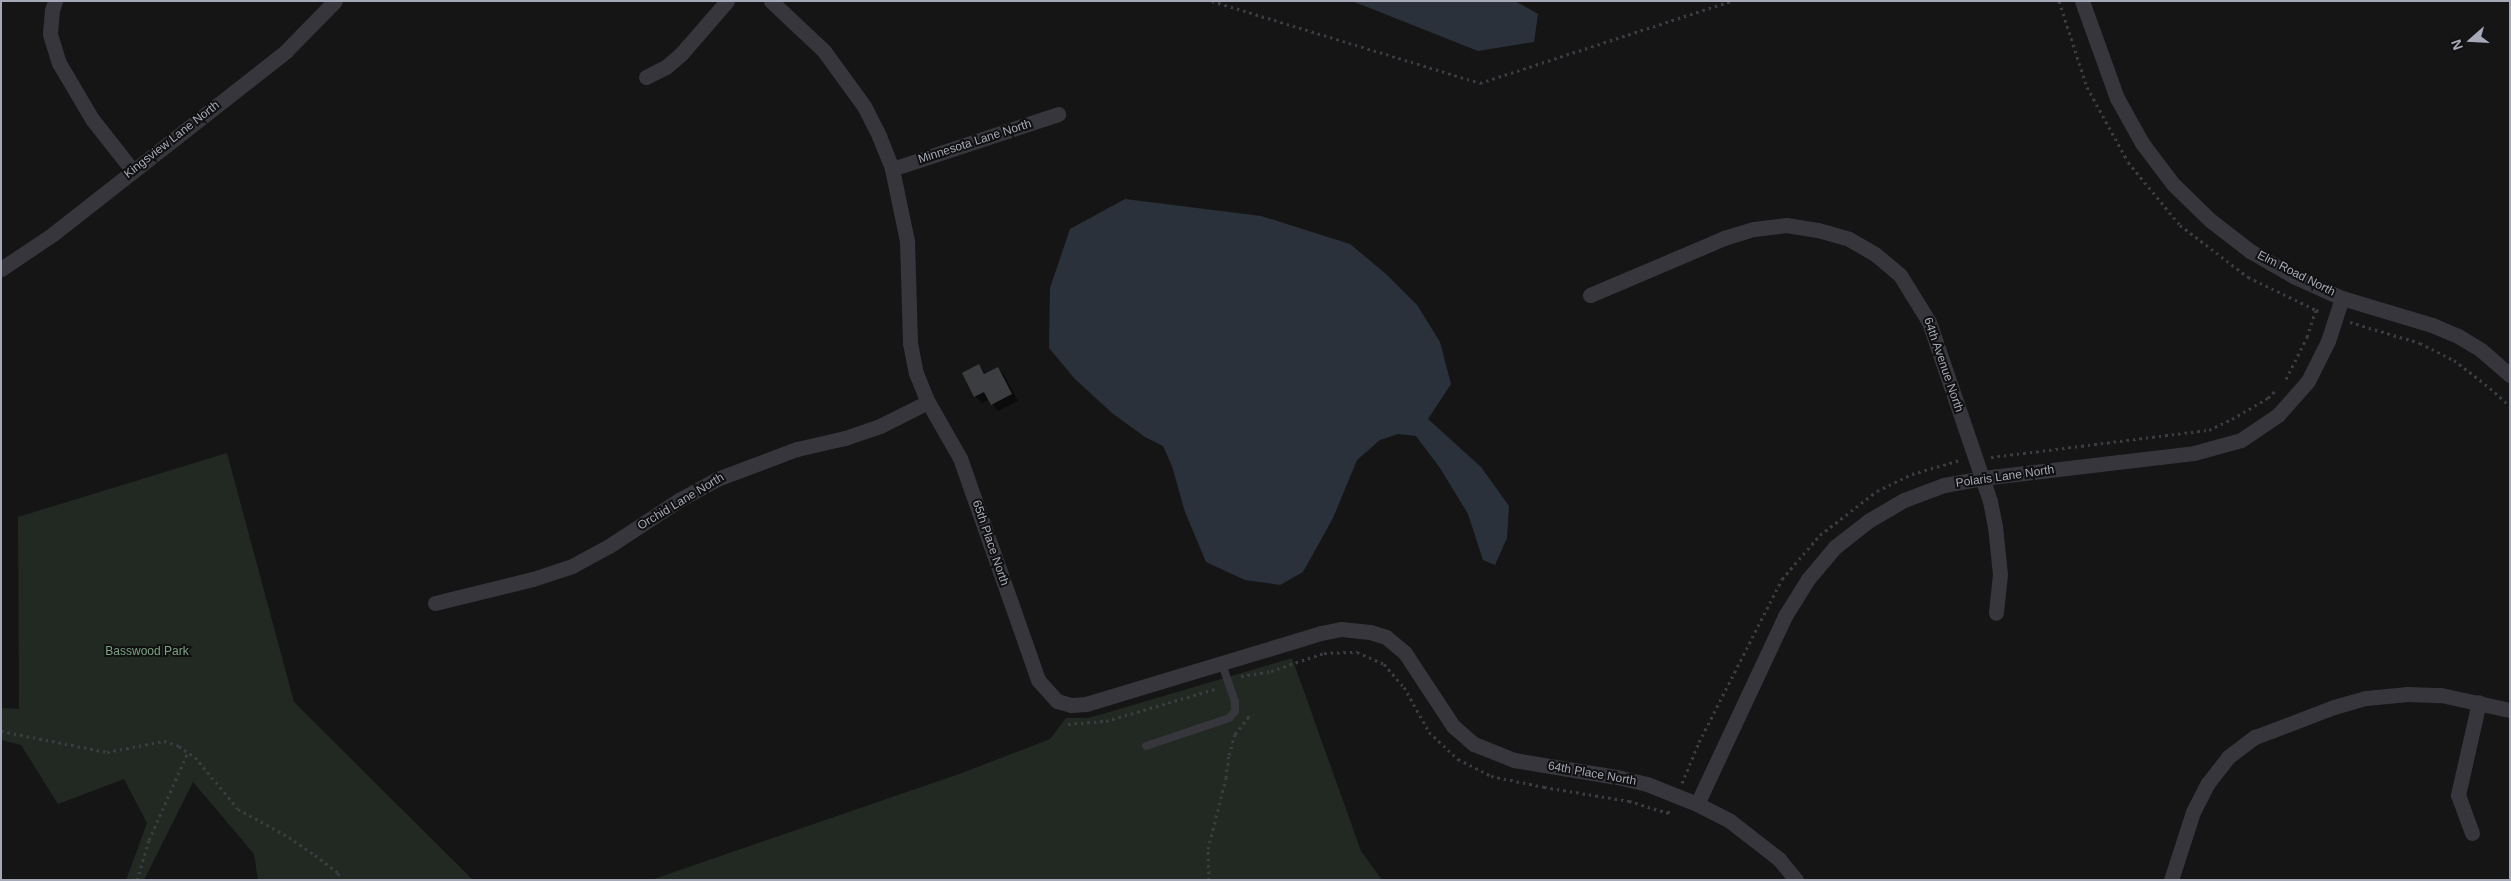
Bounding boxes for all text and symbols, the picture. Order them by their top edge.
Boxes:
north arrow [2446,15,2496,65]
text: N [2448,37,2466,52]
street label: Kingsview Lane North [122,98,222,182]
street label: Minnesota Lane North [917,117,1033,167]
street label: Elm Road North [2255,248,2337,300]
street label: 64th Avenue North [1920,315,1966,415]
street label: Polaris Lane North [1955,463,2055,491]
street label: Orchid Lane North [635,471,727,533]
street label: 65th Place North [969,498,1011,588]
park label: Basswood Park [105,645,189,659]
street label: 64th Place North [1547,759,1637,789]

